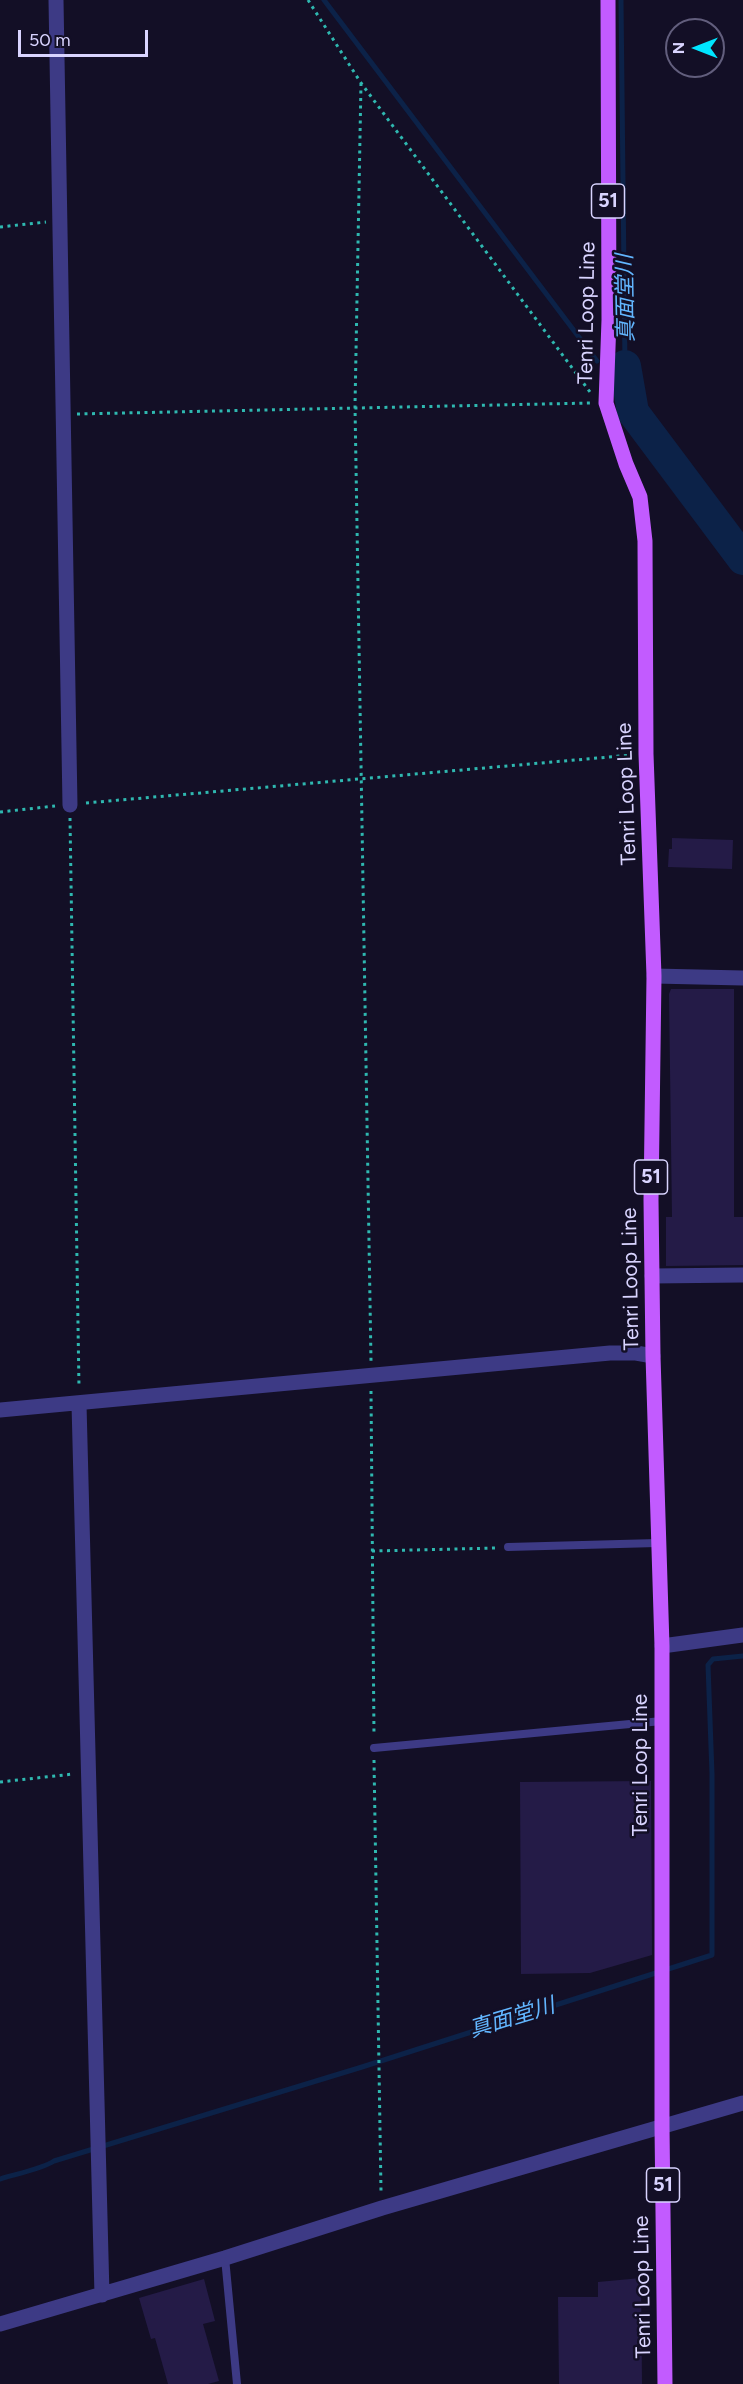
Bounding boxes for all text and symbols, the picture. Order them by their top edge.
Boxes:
scale bar [21,18,152,56]
north arrow [665,18,725,78]
text: 50 m [29,29,71,51]
text: N [669,42,688,54]
road number: 51 [592,184,624,218]
street label: Tenri Loop Line [573,242,601,384]
water label: 真面堂川 [612,254,640,342]
street label: Tenri Loop Line [612,722,642,866]
road number: 51 [634,1160,668,1194]
street label: Tenri Loop Line [617,1208,645,1350]
street label: Tenri Loop Line [628,1694,654,1836]
water label: 真面堂川 [466,1993,558,2043]
road number: 51 [646,2168,680,2202]
street label: Tenri Loop Line [629,2216,657,2358]

